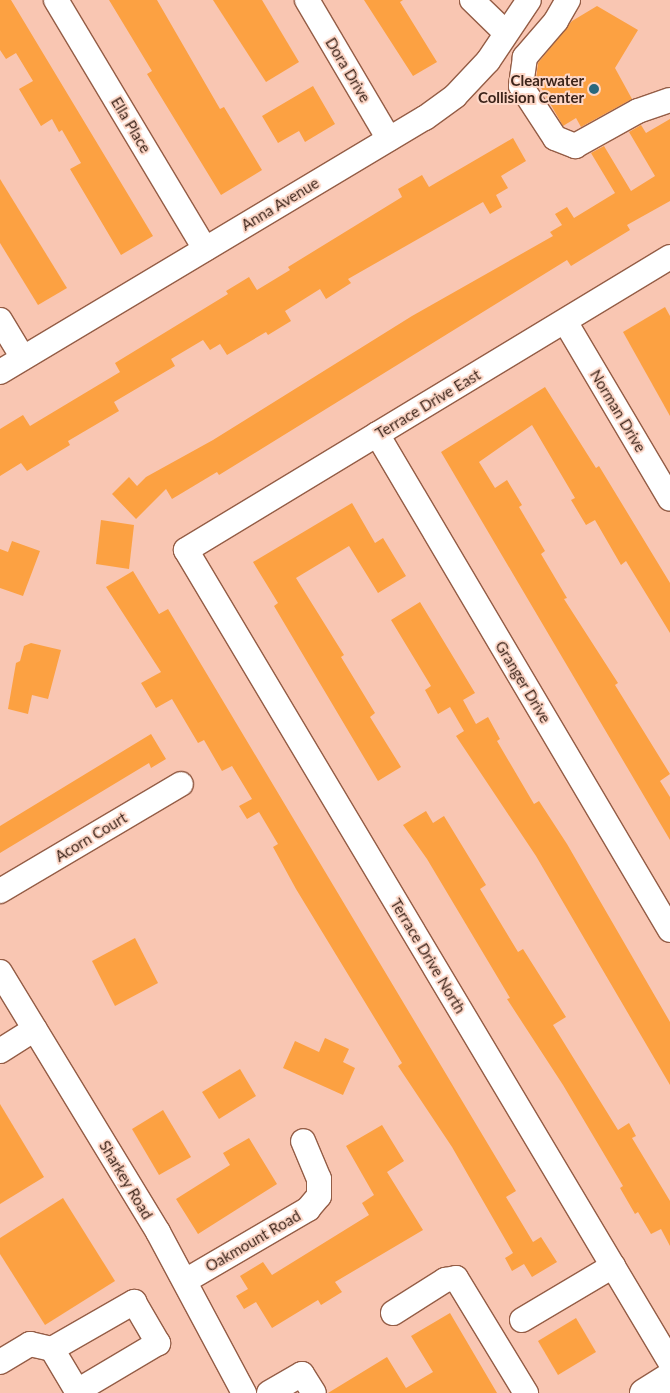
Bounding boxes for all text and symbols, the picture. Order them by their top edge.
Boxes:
street label: Dora Drive [322,34,374,106]
place label: Clearwater Collision Center [478,71,584,106]
marker: Clearwater Collision Center [588,83,600,95]
street label: Ella Place [107,94,155,156]
street label: Anna Avenue [238,174,322,234]
street label: Terrace Drive East [372,366,484,442]
street label: Norman Drive [586,367,650,455]
street label: Granger Drive [491,638,555,726]
street label: Acorn Court [52,808,130,866]
street label: Terrace Drive North [387,895,469,1017]
street label: Sharkey Road [95,1137,157,1223]
street label: Oakmount Road [202,1206,304,1276]

